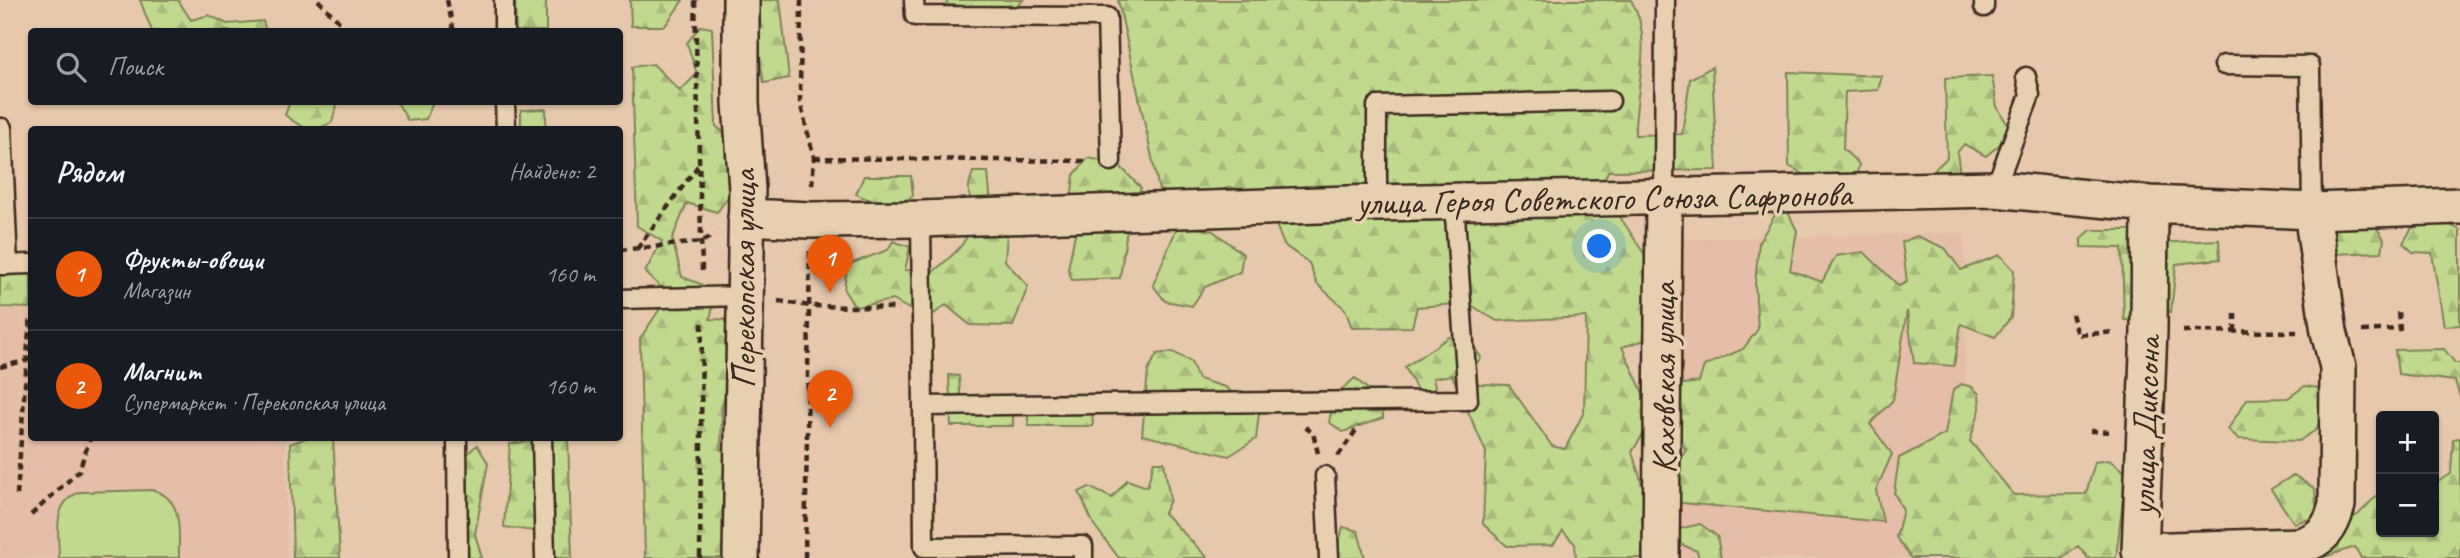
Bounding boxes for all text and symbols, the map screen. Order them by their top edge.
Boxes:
search box [28,28,623,105]
icon: search [52,48,90,86]
text: Поиск [108,50,163,83]
text: Рядом [56,153,123,191]
text: Найдено: 2 [509,157,595,186]
street label: Перекопская улица [721,168,766,388]
street label: улица Героя Советского Союза Сафронова [1354,172,1854,225]
your location [1582,229,1616,263]
pin: 1 [807,235,853,293]
text: Фрукты-овощи [123,243,263,276]
text: 1 [74,260,84,289]
text: 160 m [546,260,595,289]
text: Магазин [123,276,190,305]
street label: Каховская улица [1641,280,1686,474]
street label: улица Диксона [2120,333,2171,518]
text: Магнит [123,355,202,388]
pin: 2 [807,370,853,428]
text: 2 [74,372,84,401]
text: 160 m [546,372,595,401]
text: Супермаркет · Перекопская улица [123,388,385,417]
map controls [2376,411,2439,537]
button: + [2376,411,2439,474]
button: − [2376,474,2439,537]

